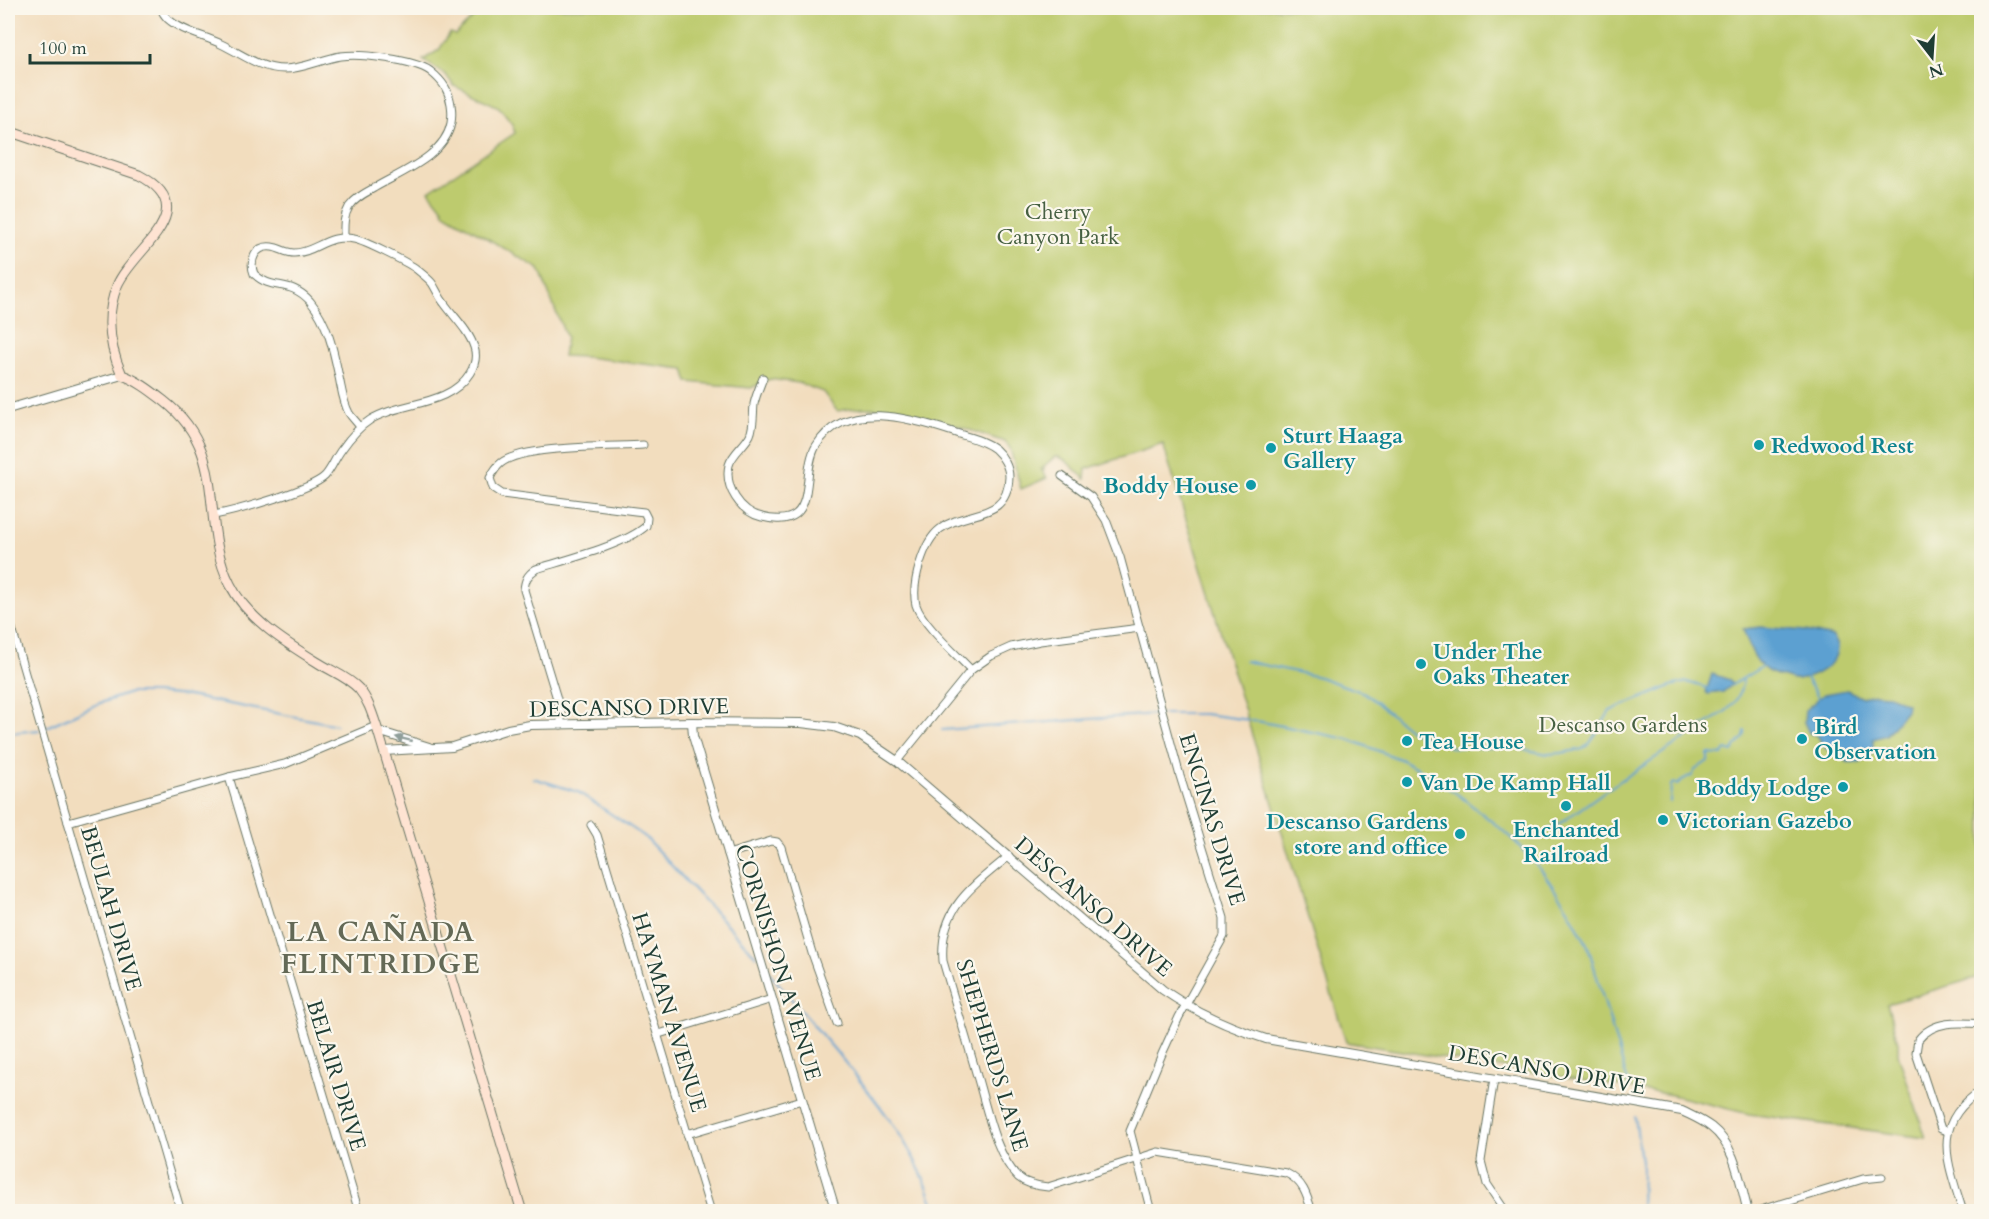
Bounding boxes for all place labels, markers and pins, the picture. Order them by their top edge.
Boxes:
place label: Sturt Haaga Gallery [1283,421,1403,476]
place label: Redwood Rest [1771,431,1914,461]
marker: Redwood Rest [1752,438,1766,452]
marker: Sturt Haaga Gallery [1264,441,1278,455]
place label: Boddy House [1103,471,1239,501]
marker: Boddy House [1244,478,1258,492]
place label: Under The Oaks Theater [1433,637,1569,692]
marker: Under The Oaks Theater [1414,657,1428,671]
place label: Bird Observation [1814,712,1936,767]
place label: Tea House [1419,727,1524,757]
marker: Bird Observation [1795,732,1809,746]
marker: Tea House [1400,734,1414,748]
place label: Van De Kamp Hall [1419,768,1611,798]
place label: Boddy Lodge [1696,773,1831,803]
marker: Van De Kamp Hall [1400,775,1414,789]
marker: Boddy Lodge [1836,780,1850,794]
marker: Enchanted Railroad [1559,799,1573,813]
place label: Victorian Gazebo [1675,806,1852,836]
place label: Descanso Gardens store and office [1266,807,1448,862]
marker: Victorian Gazebo [1656,813,1670,827]
place label: Enchanted Railroad [1512,815,1620,870]
marker: Descanso Gardens store and office [1453,827,1467,841]

